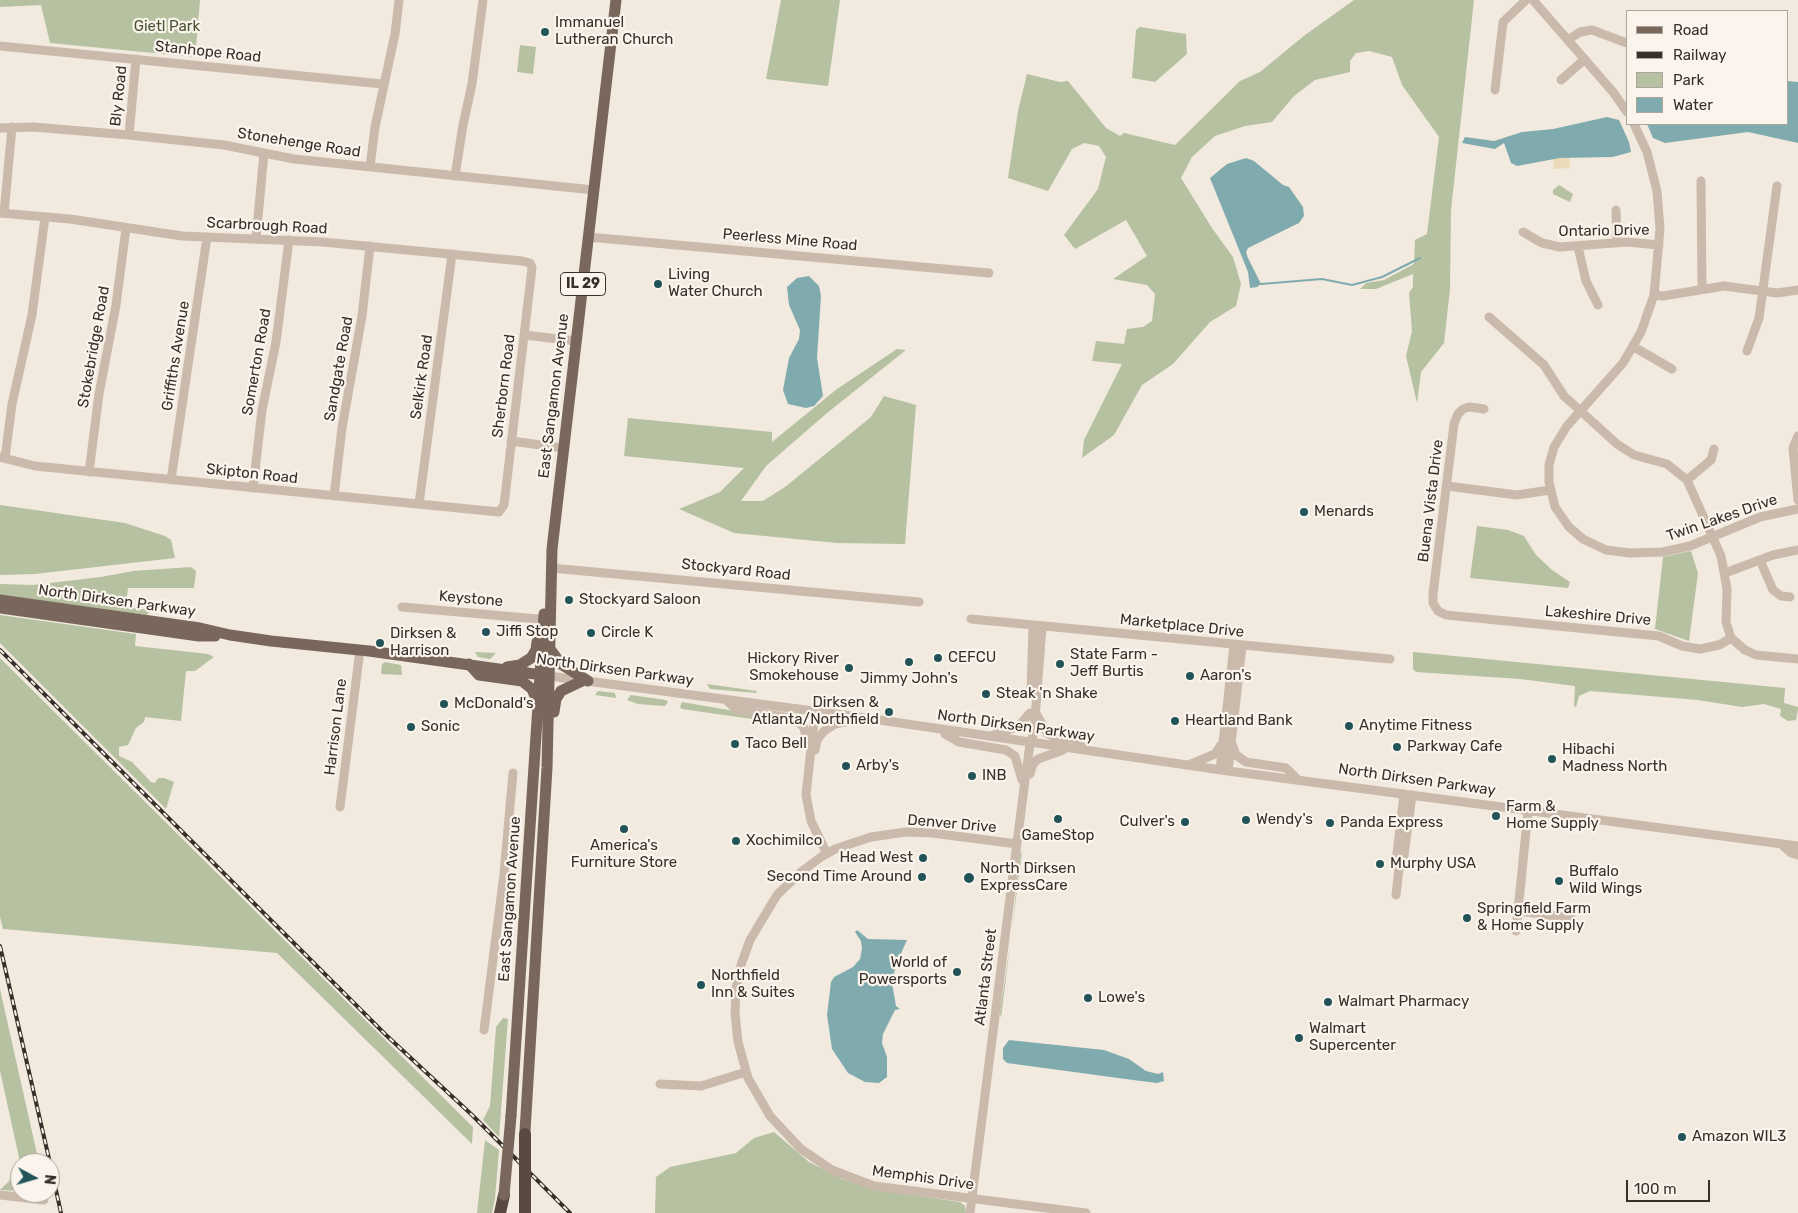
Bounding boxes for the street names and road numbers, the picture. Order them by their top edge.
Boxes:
street label: Stanhope Road [154,37,262,67]
street label: Bly Road [107,65,131,127]
street label: Stonehenge Road [236,124,362,162]
street label: Scarbrough Road [206,214,328,238]
street label: Ontario Drive [1558,221,1650,241]
street label: Peerless Mine Road [722,225,858,255]
road number: IL 29 [560,272,606,296]
street label: Stokebridge Road [74,285,114,409]
street label: Griffiths Avenue [158,300,194,412]
street label: Somerton Road [239,307,275,417]
street label: East Sangamon Avenue [535,313,573,479]
street label: Sandgate Road [321,315,357,423]
street label: Selkirk Road [407,333,437,421]
street label: Sherborn Road [489,333,519,439]
street label: Buena Vista Drive [1415,439,1447,563]
street label: Skipton Road [205,460,299,488]
street label: Twin Lakes Drive [1664,491,1780,545]
street label: Stockyard Road [680,555,792,585]
street label: North Dirksen Parkway [37,581,197,621]
street label: Keystone [438,587,504,611]
street label: Lakeshire Drive [1544,602,1652,630]
street label: Marketplace Drive [1119,611,1245,641]
street label: North Dirksen Parkway [535,650,695,690]
street label: Harrison Lane [321,678,351,776]
street label: North Dirksen Parkway [936,706,1096,746]
street label: North Dirksen Parkway [1337,760,1497,800]
street label: Denver Drive [907,811,997,837]
street label: East Sangamon Avenue [495,816,525,982]
street label: Atlanta Street [971,927,1001,1027]
street label: Memphis Drive [871,1162,975,1194]

